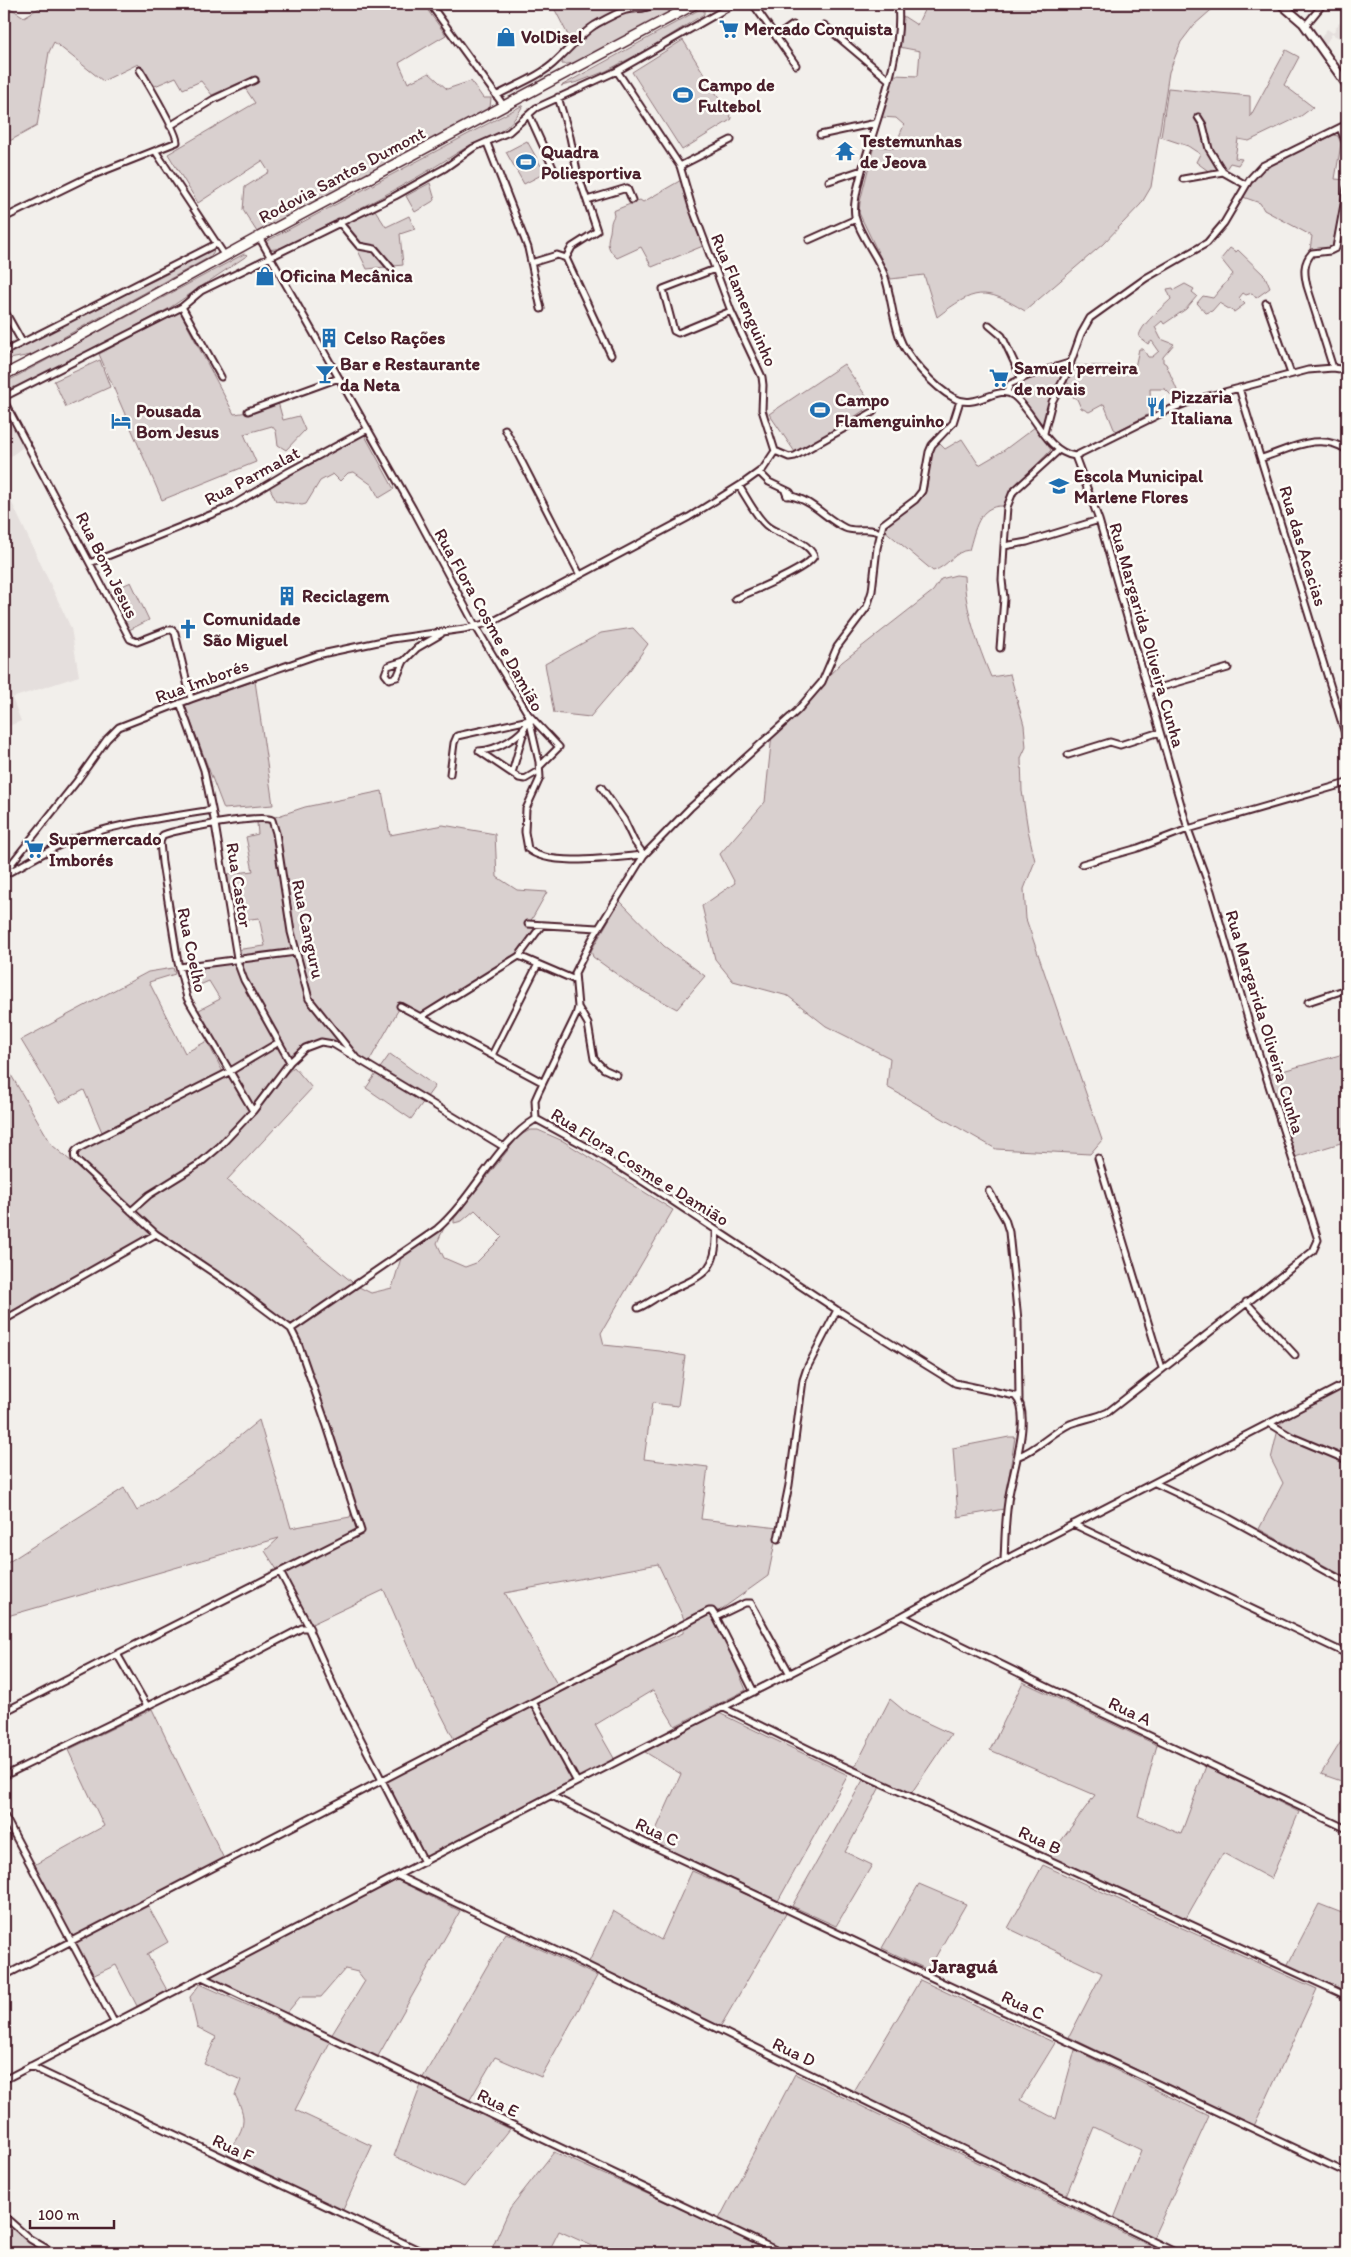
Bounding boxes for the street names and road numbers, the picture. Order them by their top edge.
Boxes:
street label: Rodovia Santos Dumont [255,122,429,228]
street label: Rua Flamenguinho [706,230,782,370]
street label: Rua Parmalat [200,442,304,510]
street label: Rua das Acacias [1274,483,1332,609]
street label: Rua Bom Jesus [71,508,143,622]
street label: Rua Margarida Oliveira Cunha [1104,520,1190,751]
street label: Rua Flora Cosme e Damião [429,525,549,715]
street label: Rua Imborés [152,654,252,708]
street label: Rua Castor [221,841,257,930]
street label: Rua Canguru [287,877,329,981]
street label: Rua Coelho [172,905,212,995]
street label: Rua Margarida Oliveira Cunha [1220,907,1310,1137]
street label: Rua Flora Cosme e Damião [547,1103,733,1231]
street label: Rua A [1105,1691,1156,1731]
street label: Rua C [632,1812,682,1852]
street label: Rua B [1015,1820,1065,1860]
street label: Rua C [998,1985,1048,2025]
street label: Rua D [769,2032,819,2072]
street label: Rua E [474,2084,523,2122]
street label: Rua F [209,2129,258,2167]

